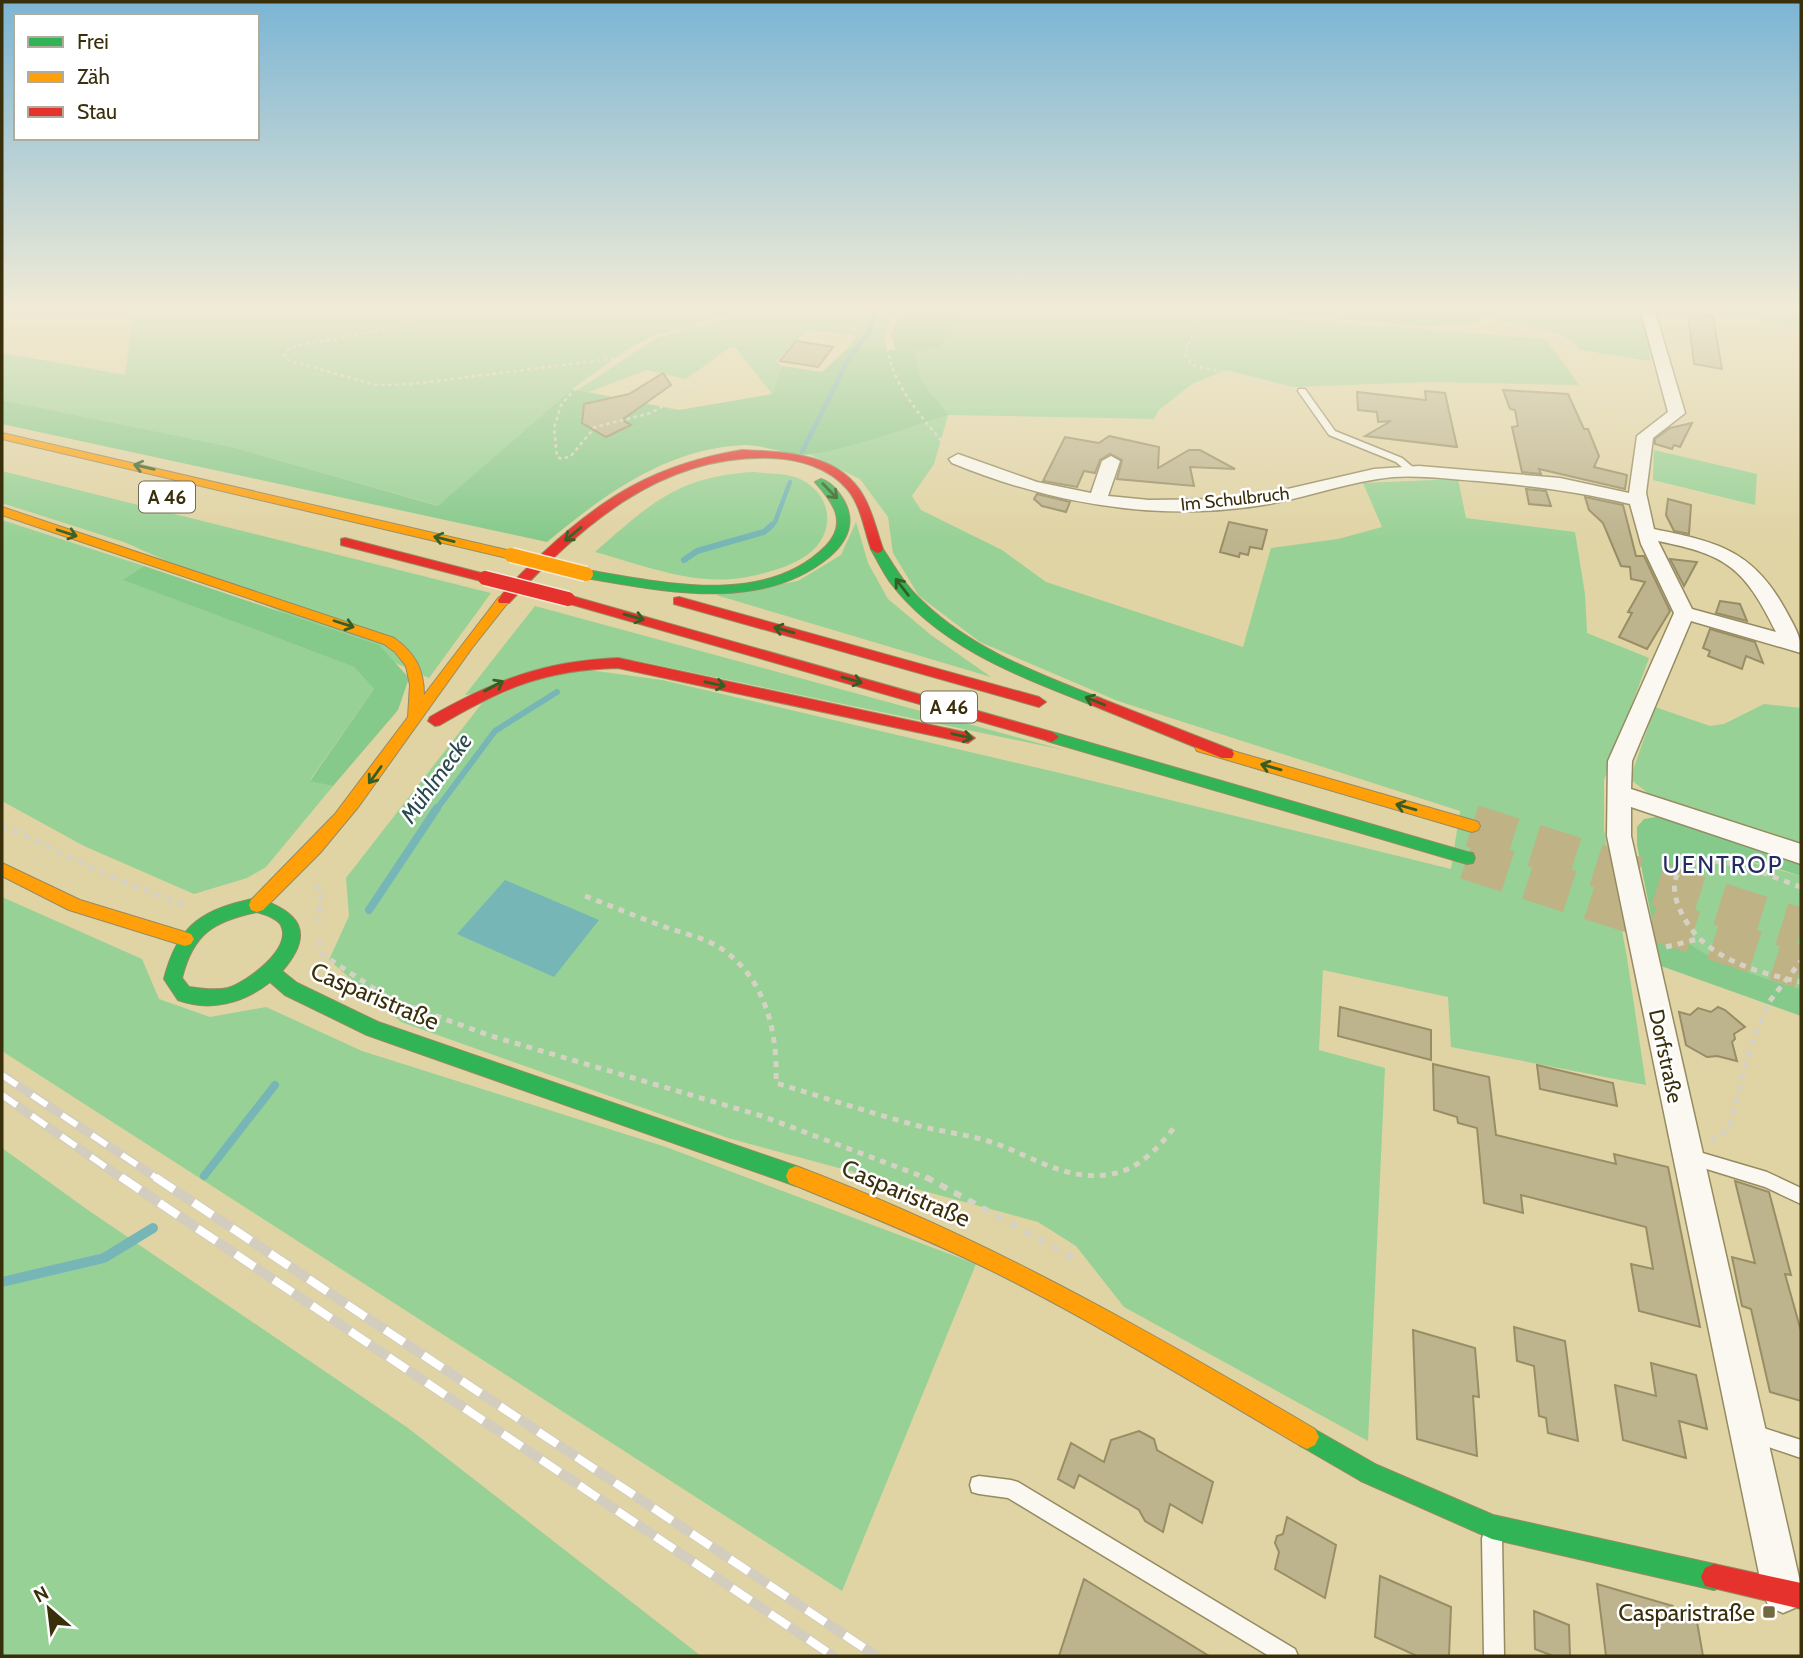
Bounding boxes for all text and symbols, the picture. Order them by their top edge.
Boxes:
legend [14,14,259,140]
text: Frei [77,29,109,54]
text: Zäh [77,64,110,89]
text: Stau [77,99,117,124]
one-way arrow [133,460,156,473]
road number: A 46 [139,482,195,512]
one-way arrow [822,482,838,500]
street label: Im Schulbruch [1179,482,1291,516]
one-way arrow [55,527,77,540]
one-way arrow [564,527,582,542]
one-way arrow [433,531,456,545]
one-way arrow [895,578,910,597]
one-way arrow [622,612,644,625]
one-way arrow [333,618,355,631]
one-way arrow [773,623,796,636]
one-way arrow [841,674,863,687]
one-way arrow [703,677,726,691]
one-way arrow [483,679,504,692]
road number: A 46 [921,692,977,722]
one-way arrow [1085,694,1107,707]
water label: Mühlmecke [394,728,478,829]
one-way arrow [950,730,973,744]
one-way arrow [1260,760,1282,773]
one-way arrow [368,765,382,784]
one-way arrow [1396,800,1418,813]
district label: UENTROP [1662,850,1784,879]
street label: Casparistraße [306,956,444,1036]
street label: Dorfstraße [1644,1007,1688,1105]
street label: Casparistraße [837,1153,975,1233]
north arrow [14,1574,84,1644]
text: N [30,1581,53,1608]
place label: Casparistraße [1618,1598,1755,1627]
marker: Casparistraße [1761,1604,1777,1620]

